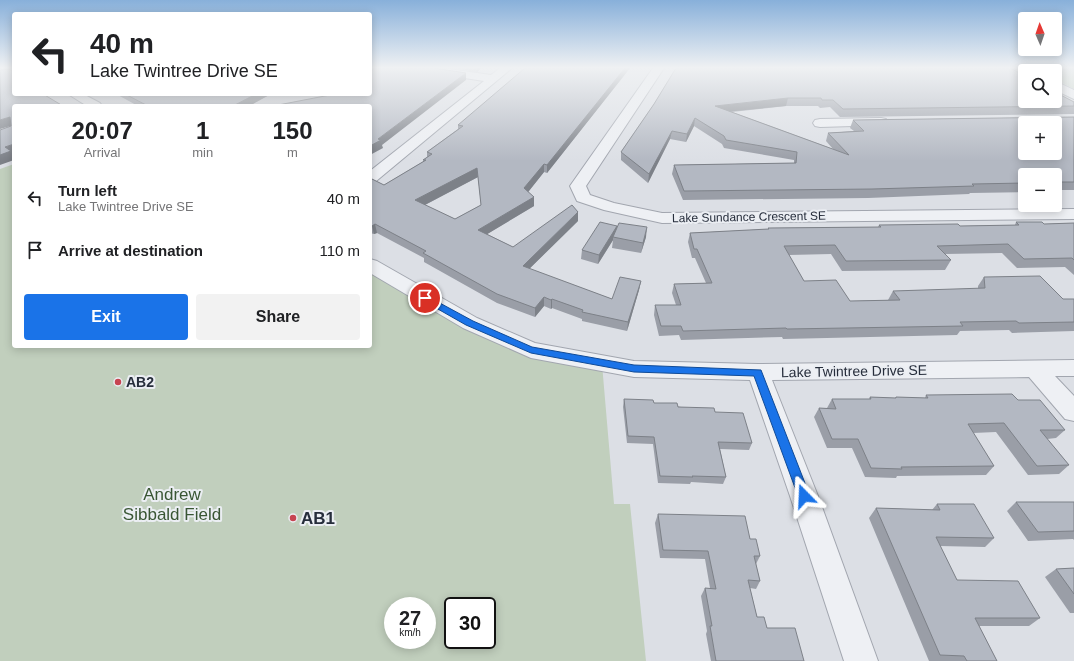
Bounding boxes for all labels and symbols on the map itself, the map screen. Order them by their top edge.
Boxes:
north arrow [1018,12,1062,56]
street label: Lake Sundance Crescent SE [672,209,826,225]
pin [408,281,442,315]
street label: Lake Twintree Drive SE [781,362,927,380]
place label: AB2 [126,374,154,390]
marker: AB2 [113,377,123,387]
position arrow [783,475,825,517]
park label: Andrew Sibbald Field [123,485,221,524]
place label: AB1 [301,509,335,528]
marker: AB1 [288,513,298,523]
speed limit sign: 30 [444,597,496,649]

